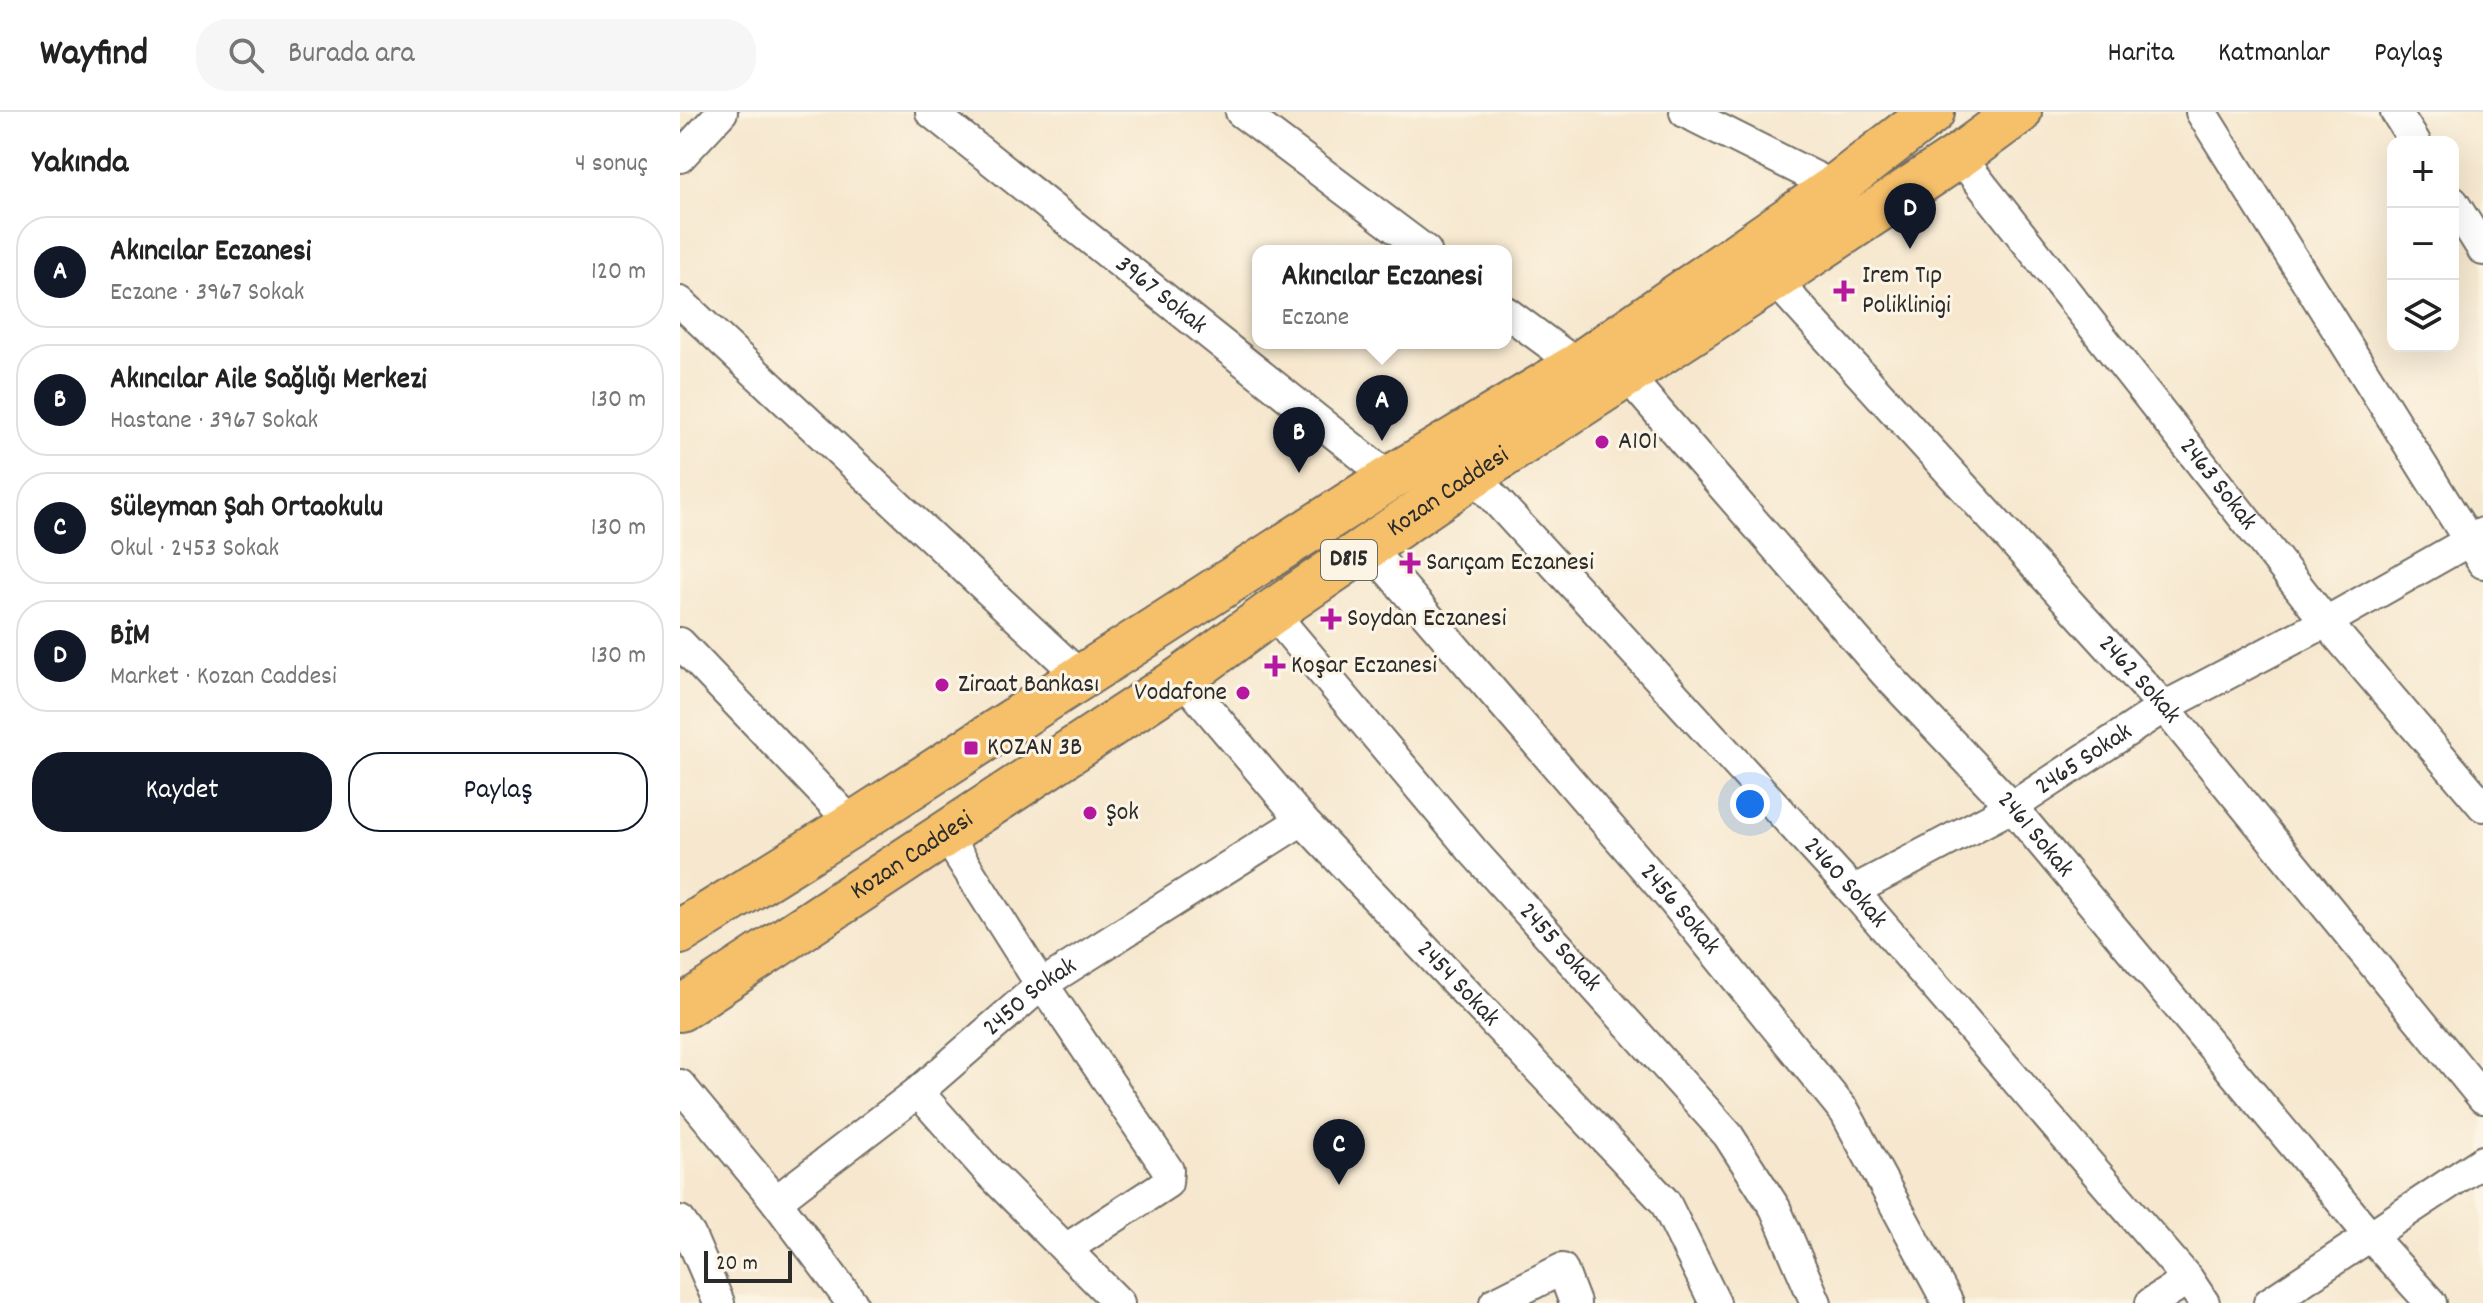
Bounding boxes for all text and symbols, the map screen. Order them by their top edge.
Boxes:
search box [196,19,756,91]
text: Wayfind [40,28,148,83]
icon: search [224,33,268,77]
text: Burada ara [288,34,415,77]
text: Harita [2108,35,2174,75]
text: Katmanlar [2218,35,2330,75]
text: Paylaş [2374,35,2443,75]
map controls [2387,136,2459,352]
button: + [2387,136,2459,208]
text: Yakında [32,140,128,189]
text: 4 sonuç [575,146,648,183]
pin: D [1884,183,1936,249]
button: − [2387,208,2459,280]
text: Akıncılar Eczanesi [110,232,311,275]
popup [1252,245,1512,349]
street label: 3967 Sokak [1107,247,1215,344]
text: A [53,254,67,291]
text: 120 m [591,254,646,291]
text: Akıncılar Eczanesi [1281,257,1483,300]
place label: Irem Tıp Poliklinigi [1862,258,1951,325]
text: Eczane · 3967 Sokak [110,275,304,312]
marker: Irem Tıp Poliklinigi [1833,280,1855,302]
button: layers [2387,280,2459,352]
text: Eczane [1281,300,1349,337]
text: Akıncılar Aile Sağlığı Merkezi [110,360,427,403]
pin: A [1356,375,1408,441]
text: B [54,382,66,419]
text: 130 m [591,382,646,419]
text: Hastane · 3967 Sokak [110,403,318,440]
pin: B [1273,407,1325,473]
place label: A101 [1618,424,1658,461]
street label: 2463 Sokak [2169,430,2266,539]
marker: A101 [1593,433,1611,451]
street label: Kozan Caddesi [1380,438,1517,547]
text: Süleyman Şah Ortaokulu [110,488,383,531]
text: C [54,510,66,547]
text: 130 m [591,510,646,547]
text: Okul · 2453 Sokak [110,531,279,568]
road number: D815 [1321,540,1377,580]
place label: Sarıçam Eczanesi [1426,545,1594,582]
marker: Sarıçam Eczanesi [1401,554,1419,572]
place label: Soydan Eczanesi [1347,601,1507,638]
marker: Soydan Eczanesi [1322,610,1340,628]
text: BİM [110,616,150,659]
street label: 2462 Sokak [2089,627,2189,732]
text: D [53,638,67,675]
text: 130 m [591,638,646,675]
place label: Koşar Eczanesi [1291,648,1437,685]
marker: Koşar Eczanesi [1266,657,1284,675]
text: Market · Kozan Caddesi [110,659,337,696]
place label: Ziraat Bankası [958,667,1099,704]
place label: Vodafone [1134,675,1227,712]
marker: Ziraat Bankası [933,676,951,694]
marker: Vodafone [1234,684,1252,702]
street label: 2465 Sokak [2028,714,2140,805]
place label: KOZAN 3B [987,730,1082,767]
marker: KOZAN 3B [962,739,980,757]
button: Kaydet [32,752,332,832]
button: Paylaş [348,752,648,832]
street label: 2461 Sokak [1988,783,2082,886]
your location [1730,784,1770,824]
place label: Şok [1106,795,1139,832]
street label: Kozan Caddesi [843,802,981,910]
marker: Şok [1081,804,1099,822]
street label: 2460 Sokak [1794,829,1896,937]
street label: 2456 Sokak [1630,855,1729,963]
street label: 2455 Sokak [1509,895,1610,1000]
street label: 2454 Sokak [1407,932,1508,1036]
street label: 2450 Sokak [975,948,1084,1046]
pin: C [1313,1119,1365,1185]
scale bar [704,1247,792,1283]
text: 20 m [716,1249,758,1280]

